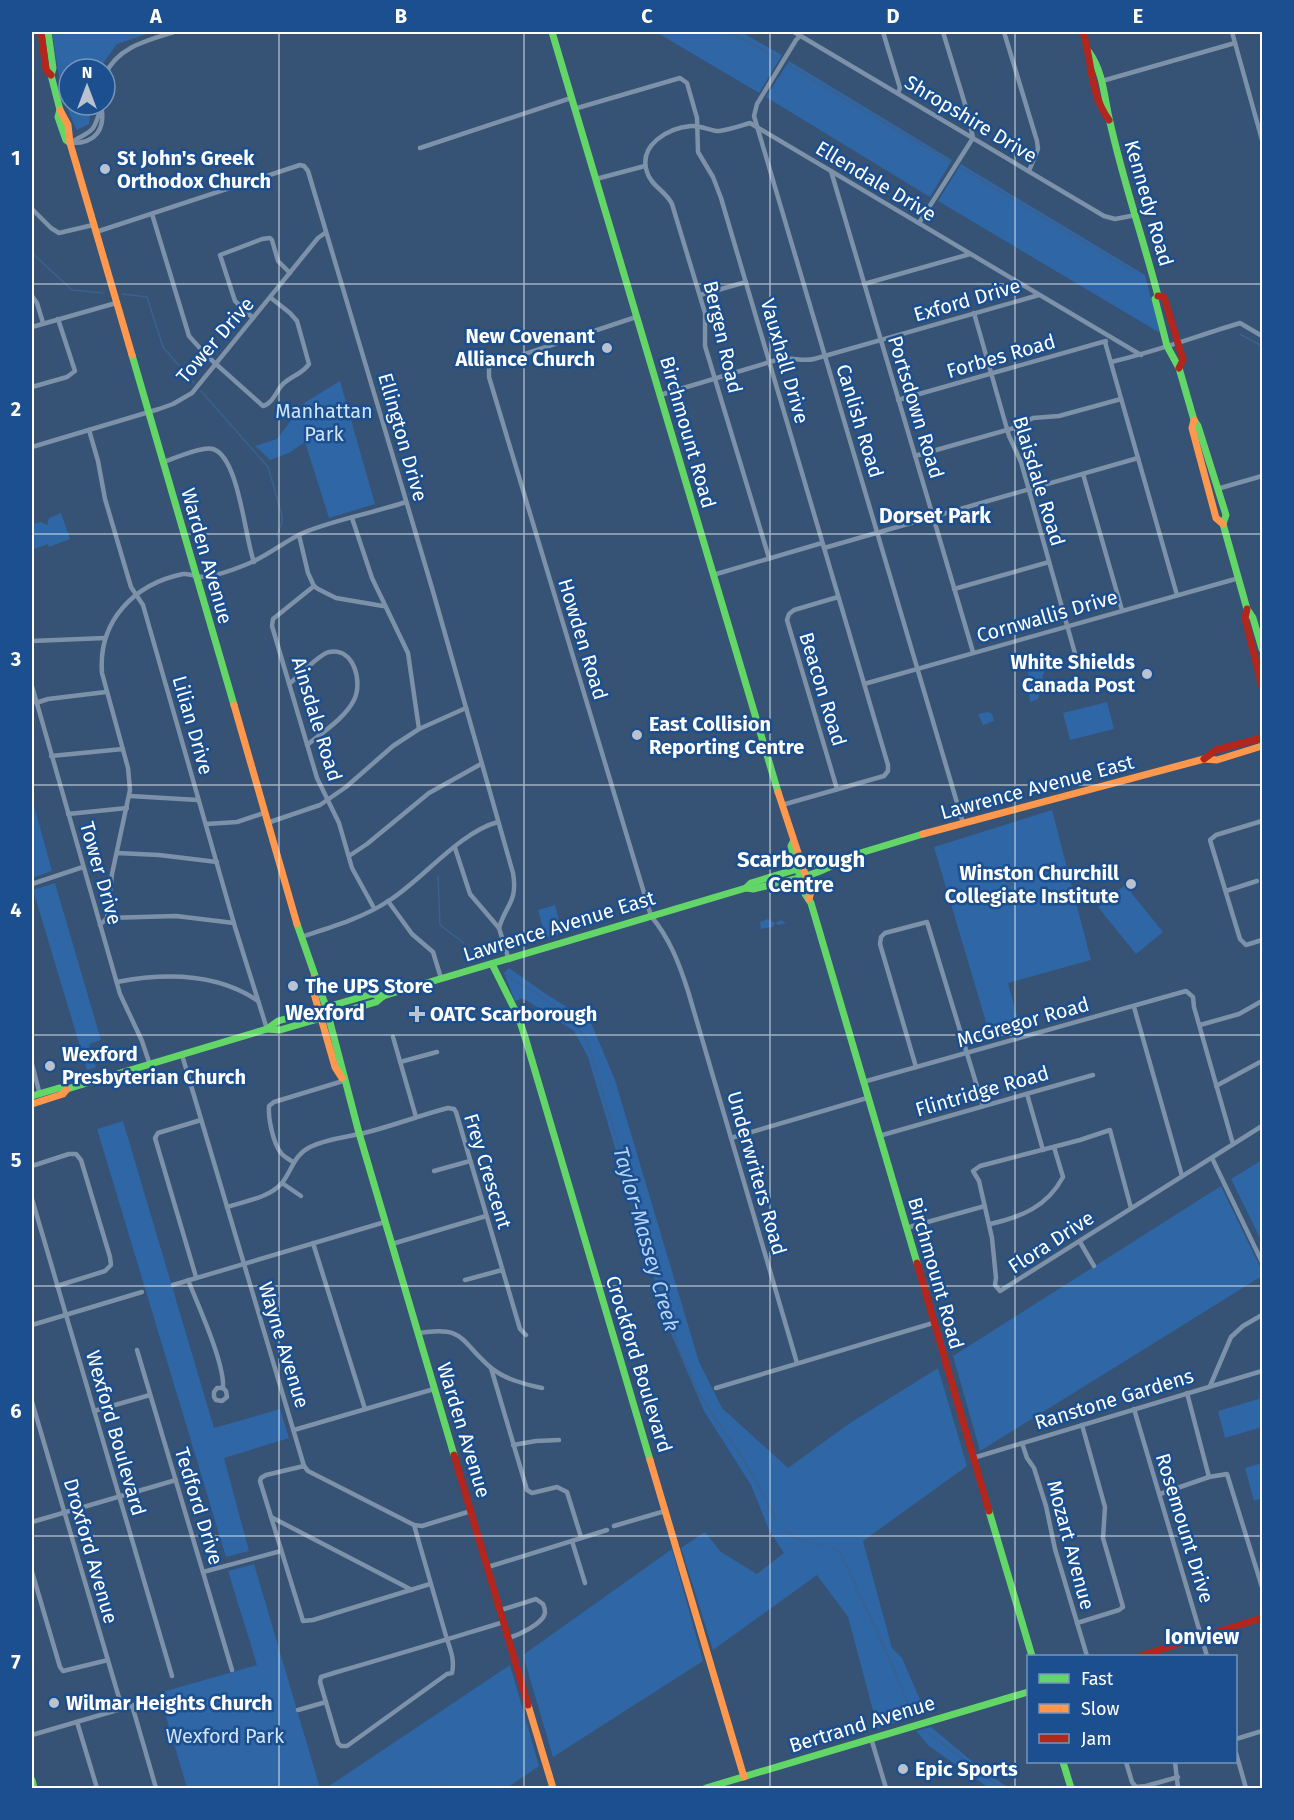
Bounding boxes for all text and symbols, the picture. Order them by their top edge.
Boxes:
text: A [149,4,163,28]
text: B [395,4,407,28]
text: C [641,4,653,28]
text: D [886,4,900,28]
text: E [1133,4,1143,28]
north arrow [57,57,117,117]
text: N [82,63,92,82]
street label: Shropshire Drive [900,70,1042,168]
street label: Ellendale Drive [811,136,941,226]
street label: Kennedy Road [1120,137,1178,269]
text: 1 [11,146,21,170]
place label: St John's Greek Orthodox Church [117,146,271,193]
marker: St John's Greek Orthodox Church [98,162,112,176]
street label: Exford Drive [911,273,1023,327]
street label: Bergen Road [698,278,748,396]
street label: Tower Drive [171,292,259,388]
street label: Vauxhall Drive [756,296,814,426]
place label: New Covenant Alliance Church [454,324,595,371]
street label: Forbes Road [944,329,1058,383]
street label: Portsdown Road [883,333,949,481]
marker: New Covenant Alliance Church [600,341,614,355]
street label: Birchmount Road [655,353,721,511]
street label: Canlish Road [831,361,889,481]
street label: Ellington Drive [373,370,433,504]
text: 2 [11,397,21,421]
park label: Manhattan Park [275,399,373,446]
street label: Blaisdale Road [1008,413,1070,549]
street label: Warden Avenue [176,485,238,627]
district label: Dorset Park [879,503,991,529]
street label: Howden Road [553,575,613,703]
street label: Cornwallis Drive [974,584,1120,648]
street label: Beacon Road [794,629,852,749]
text: 3 [10,647,21,671]
place label: White Shields Canada Post [1011,650,1135,697]
street label: Ainsdale Road [287,654,347,784]
marker: White Shields Canada Post [1140,667,1154,681]
street label: Lilian Drive [167,673,219,777]
place label: East Collision Reporting Centre [649,712,804,759]
marker: East Collision Reporting Centre [630,728,644,742]
street label: Lawrence Avenue East [938,749,1137,824]
street label: Tower Drive [75,819,127,927]
district label: Scarborough Centre [737,846,865,898]
place label: Winston Churchill Collegiate Institute [945,861,1119,908]
marker: Winston Churchill Collegiate Institute [1124,877,1138,891]
street label: Lawrence Avenue East [460,885,659,967]
text: 4 [10,898,22,922]
place label: The UPS Store [305,974,433,998]
marker: The UPS Store [286,979,300,993]
street label: McGregor Road [954,992,1092,1052]
district label: Wexford [285,1000,365,1026]
place label: OATC Scarborough [430,1002,597,1026]
marker: OATC Scarborough [408,1005,426,1023]
place label: Wexford Presbyterian Church [62,1042,246,1089]
marker: Wexford Presbyterian Church [43,1059,57,1073]
street label: Flintridge Road [912,1060,1052,1122]
street label: Underwriters Road [722,1088,792,1258]
street label: Frey Crescent [459,1110,517,1232]
water label: Taylor-Massey Creek [607,1144,685,1334]
text: 5 [11,1148,22,1172]
street label: Birchmount Road [903,1194,969,1352]
street label: Flora Drive [1004,1205,1098,1279]
street label: Crockford Boulevard [601,1273,677,1455]
street label: Wayne Avenue [253,1279,315,1411]
street label: Wexford Boulevard [81,1348,151,1518]
street label: Warden Avenue [432,1359,496,1501]
street label: Ranstone Gardens [1032,1363,1196,1435]
text: 6 [10,1399,22,1423]
street label: Tedford Drive [170,1444,228,1568]
street label: Rosemount Drive [1151,1450,1219,1606]
street label: Droxford Avenue [59,1476,123,1626]
street label: Mozart Avenue [1042,1478,1100,1612]
district label: Ionview [1165,1624,1239,1650]
text: 7 [11,1650,21,1674]
legend [1027,1655,1237,1763]
text: Fast [1081,1668,1114,1690]
street label: Bertrand Avenue [786,1690,938,1758]
place label: Wilmar Heights Church [66,1691,273,1715]
marker: Wilmar Heights Church [47,1696,61,1710]
text: Slow [1081,1698,1120,1720]
park label: Wexford Park [166,1724,285,1748]
text: Jam [1081,1728,1112,1750]
place label: Epic Sports [915,1757,1018,1781]
marker: Epic Sports [896,1762,910,1776]

